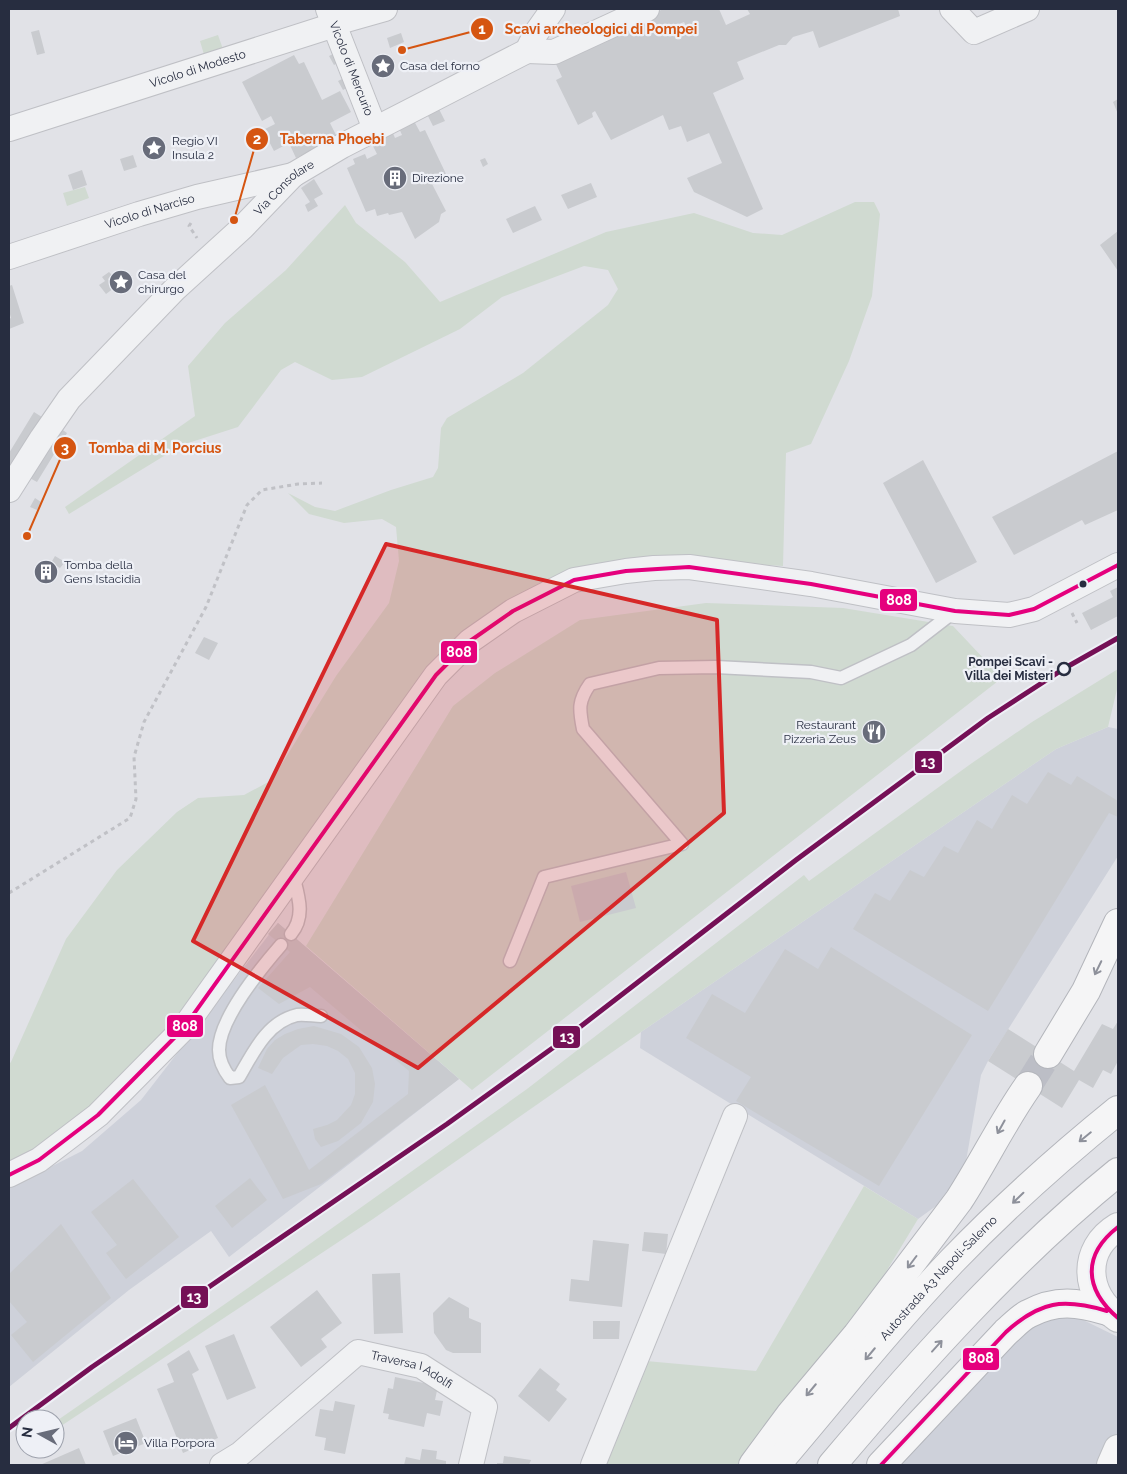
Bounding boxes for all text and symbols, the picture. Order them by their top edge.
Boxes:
callout: Scavi archeologici di Pompei [470,14,707,43]
street label: Vicolo di Mercurio [327,19,376,118]
text: 1 [478,20,486,38]
text: Scavi archeologici di Pompei [505,21,697,37]
street label: Vicolo di Modesto [148,47,247,91]
place icon: Casa del forno [370,53,396,79]
place label: Casa del forno [400,59,480,73]
callout: Taberna Phoebi [245,124,394,153]
text: 2 [253,130,261,148]
text: Taberna Phoebi [280,131,384,147]
place label: Regio VI Insula 2 [172,134,218,162]
place icon: Regio VI Insula 2 [141,135,167,161]
street label: Via Consolare [251,157,317,218]
building icon: Direzione [382,165,408,191]
place label: Direzione [412,171,464,185]
street label: Vicolo di Narciso [103,191,196,232]
place label: Casa del chirurgo [138,268,187,296]
place icon: Casa del chirurgo [108,269,134,295]
callout: Tomba di M. Porcius [53,433,231,462]
text: 3 [61,439,69,457]
text: Tomba di M. Porcius [88,440,222,456]
place label: Tomba della Gens Istacidia [64,558,141,586]
building icon: Tomba della Gens Istacidia [33,559,59,585]
unlabelled marker [1078,579,1088,589]
line badge: 808 [879,588,918,612]
text: 808 [886,592,912,608]
line badge: 808 [440,640,478,664]
text: 808 [446,644,472,660]
place label: Pompei Scavi - Villa dei Misteri [965,655,1053,683]
marker: Pompei Scavi - Villa dei Misteri [1057,662,1071,676]
place label: Restaurant Pizzeria Zeus [783,718,856,746]
restaurant icon: Restaurant Pizzeria Zeus [861,719,887,745]
line badge: 13 [914,750,943,774]
text: 13 [921,754,936,770]
one-way arrow [1093,960,1103,975]
line badge: 808 [166,1014,204,1038]
text: 808 [172,1018,198,1034]
line badge: 13 [552,1025,581,1049]
text: 13 [560,1029,575,1045]
one-way arrow [996,1120,1006,1134]
one-way arrow [1079,1131,1092,1142]
one-way arrow [1012,1191,1024,1204]
street label: Autostrada A3 Napoli-Salerno [877,1213,1000,1343]
one-way arrow [907,1255,917,1269]
line badge: 13 [180,1285,209,1309]
text: 13 [187,1289,202,1305]
one-way arrow [931,1340,943,1353]
one-way arrow [865,1347,876,1360]
line badge: 808 [962,1347,1000,1371]
street label: Traversa I Adolfi [369,1348,455,1391]
text: 808 [968,1350,994,1366]
one-way arrow [805,1383,817,1396]
north arrow [15,1409,65,1459]
text: N [18,1426,36,1439]
hotel icon: Villa Porpora [113,1430,139,1456]
place label: Villa Porpora [144,1436,215,1450]

